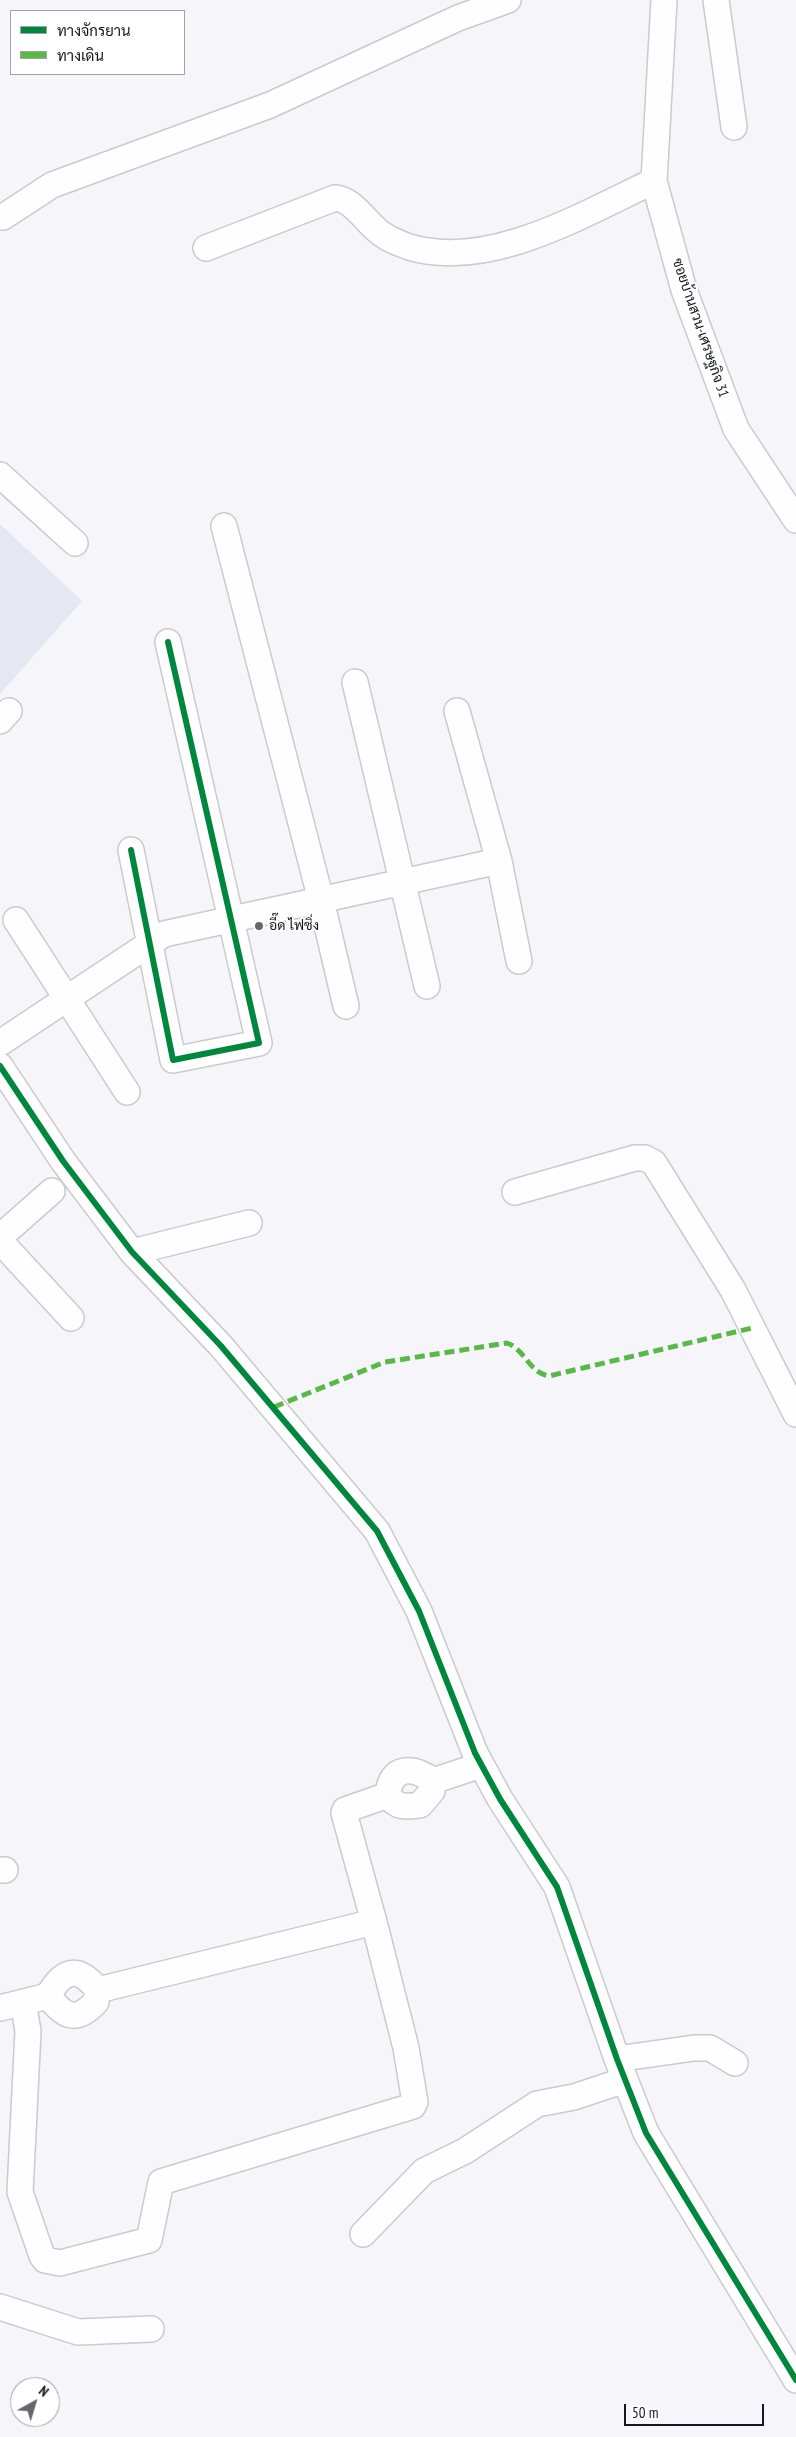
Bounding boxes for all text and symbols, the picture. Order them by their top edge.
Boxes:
legend [10,10,185,75]
text: ทางจักรยาน [57,21,131,40]
text: ทางเดิน [57,46,104,65]
street label: ซอยบ้านสวน-เศรษฐกิจ 31 [668,256,732,400]
place label: อี๊ด ไฟซิ่ง [269,918,319,934]
marker: อี๊ด ไฟซิ่ง [253,920,265,932]
north arrow [10,2377,60,2427]
text: N [35,2382,52,2400]
scale bar [626,2394,766,2426]
text: 50 m [632,2403,658,2422]

